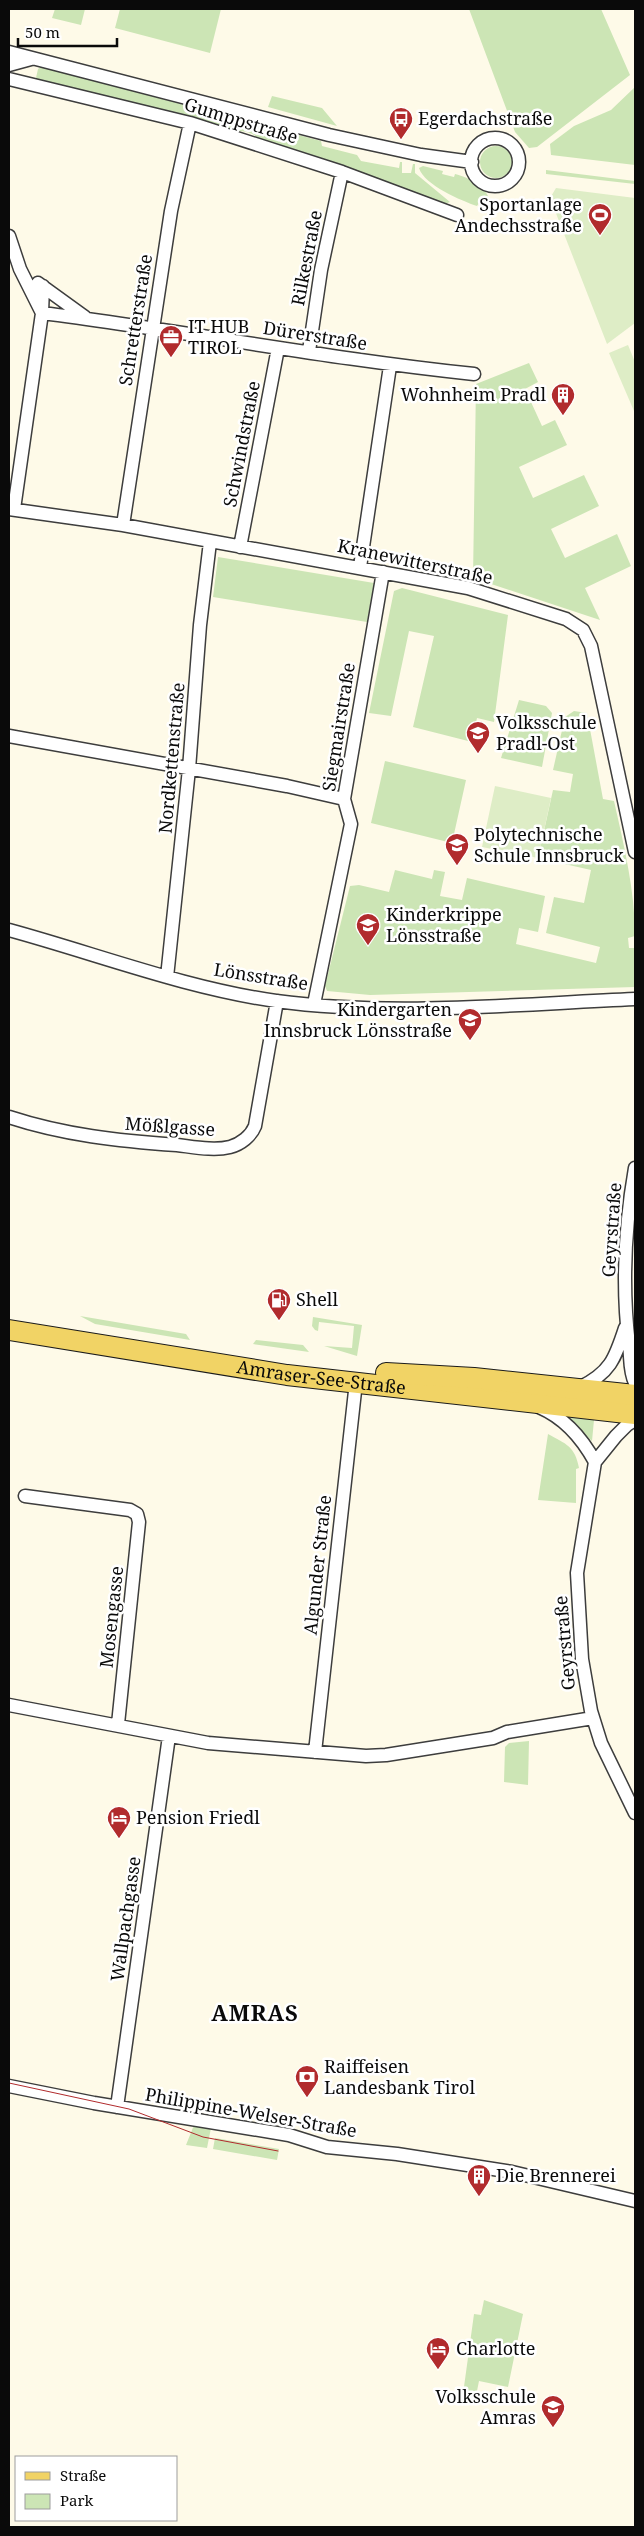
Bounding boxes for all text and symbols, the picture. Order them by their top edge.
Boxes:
scale bar [18,15,116,47]
text: 50 m [25,22,60,42]
street label: Gumppstraße [182,91,301,149]
bus stop icon: Egerdachstraße [388,106,414,140]
place label: Egerdachstraße [418,106,552,130]
place label: Sportanlage Andechsstraße [455,192,582,237]
sports icon: Sportanlage Andechsstraße [587,202,613,236]
street label: Rilkestraße [285,208,327,308]
street label: Schretterstraße [113,252,157,387]
place label: IT HUB TIROL [188,314,249,359]
street label: Dürerstraße [261,315,369,355]
office icon: IT HUB TIROL [158,324,184,358]
street label: Schwindstraße [217,379,265,509]
place label: Wohnheim Pradl [401,382,546,406]
building icon: Wohnheim Pradl [550,382,576,416]
street label: Kranewitterstraße [335,533,495,589]
street label: Siegmairstraße [316,661,360,793]
street label: Nordkettenstraße [152,681,190,834]
place label: Volksschule Pradl-Ost [496,710,597,755]
school or university icon: Volksschule Pradl-Ost [465,720,491,754]
place label: Polytechnische Schule Innsbruck [474,822,624,867]
school or university icon: Polytechnische Schule Innsbruck [444,832,470,866]
place label: Kinderkrippe Lönsstraße [386,902,502,947]
school or university icon: Kinderkrippe Lönsstraße [355,912,381,946]
street label: Lönsstraße [212,957,310,995]
place label: Kindergarten Innsbruck Lönsstraße [264,997,452,1042]
school or university icon: Kindergarten Innsbruck Lönsstraße [457,1007,483,1041]
street label: Mößlgasse [124,1111,216,1141]
street label: Geyrstraße [596,1182,626,1278]
fuel station icon: Shell [266,1287,292,1321]
place label: Shell [296,1287,338,1311]
street label: Amraser-See-Straße [235,1354,407,1399]
street label: Algunder Straße [298,1494,336,1636]
street label: Mosengasse [94,1565,128,1669]
street label: Geyrstraße [548,1595,580,1692]
hotel icon: Pension Friedl [106,1805,132,1839]
place label: Pension Friedl [136,1805,260,1829]
street label: Wallpachgasse [104,1855,146,1983]
district label: AMRAS [211,1997,299,2027]
place label: Raiffeisen Landesbank Tirol [324,2054,475,2099]
bank icon: Raiffeisen Landesbank Tirol [294,2064,320,2098]
street label: Philippine-Welser-Straße [143,2082,359,2142]
building icon: Die Brennerei [466,2163,492,2197]
place label: Die Brennerei [496,2163,616,2187]
hotel icon: Charlotte [425,2336,451,2370]
place label: Charlotte [456,2336,535,2360]
place label: Volksschule Amras [435,2384,536,2429]
school or university icon: Volksschule Amras [540,2394,566,2428]
legend [15,2456,178,2521]
text: Straße [60,2465,106,2485]
text: Park [60,2490,94,2510]

